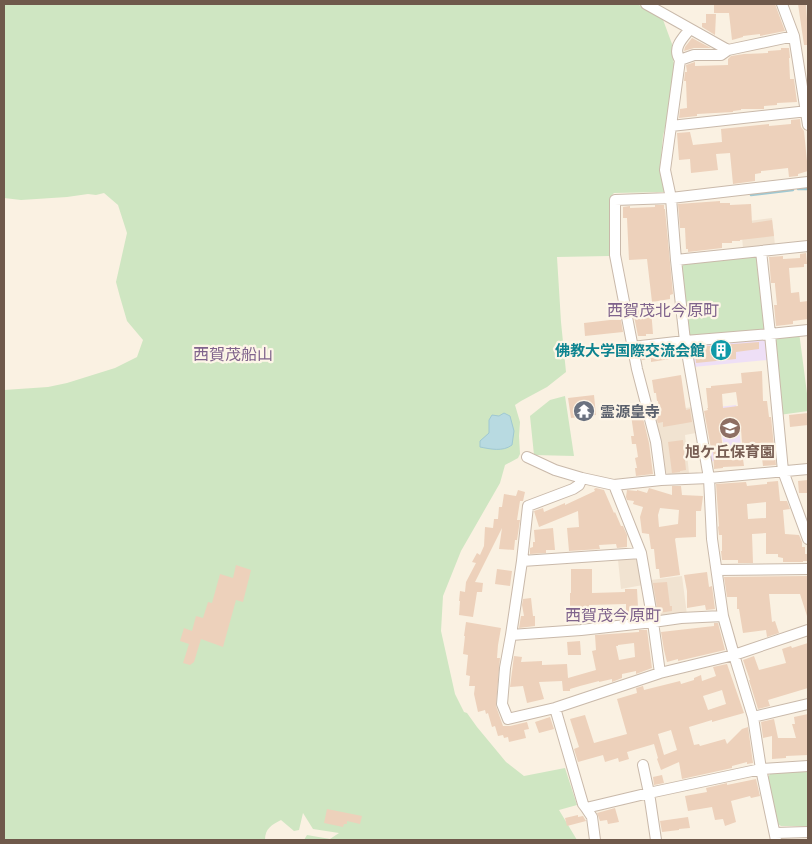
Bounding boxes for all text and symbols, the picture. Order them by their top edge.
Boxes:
district label: 西賀茂北今原町 [607,300,719,320]
building icon: 佛教大学国際交流会館 [709,338,733,362]
place label: 佛教大学国際交流会館 [555,341,705,360]
district label: 西賀茂船山 [193,344,273,364]
temple icon: 霊源皇寺 [572,399,596,423]
place label: 霊源皇寺 [600,402,660,421]
school or university icon: 旭ケ丘保育園 [718,416,742,440]
place label: 旭ケ丘保育園 [685,442,775,461]
district label: 西賀茂今原町 [565,605,661,625]

